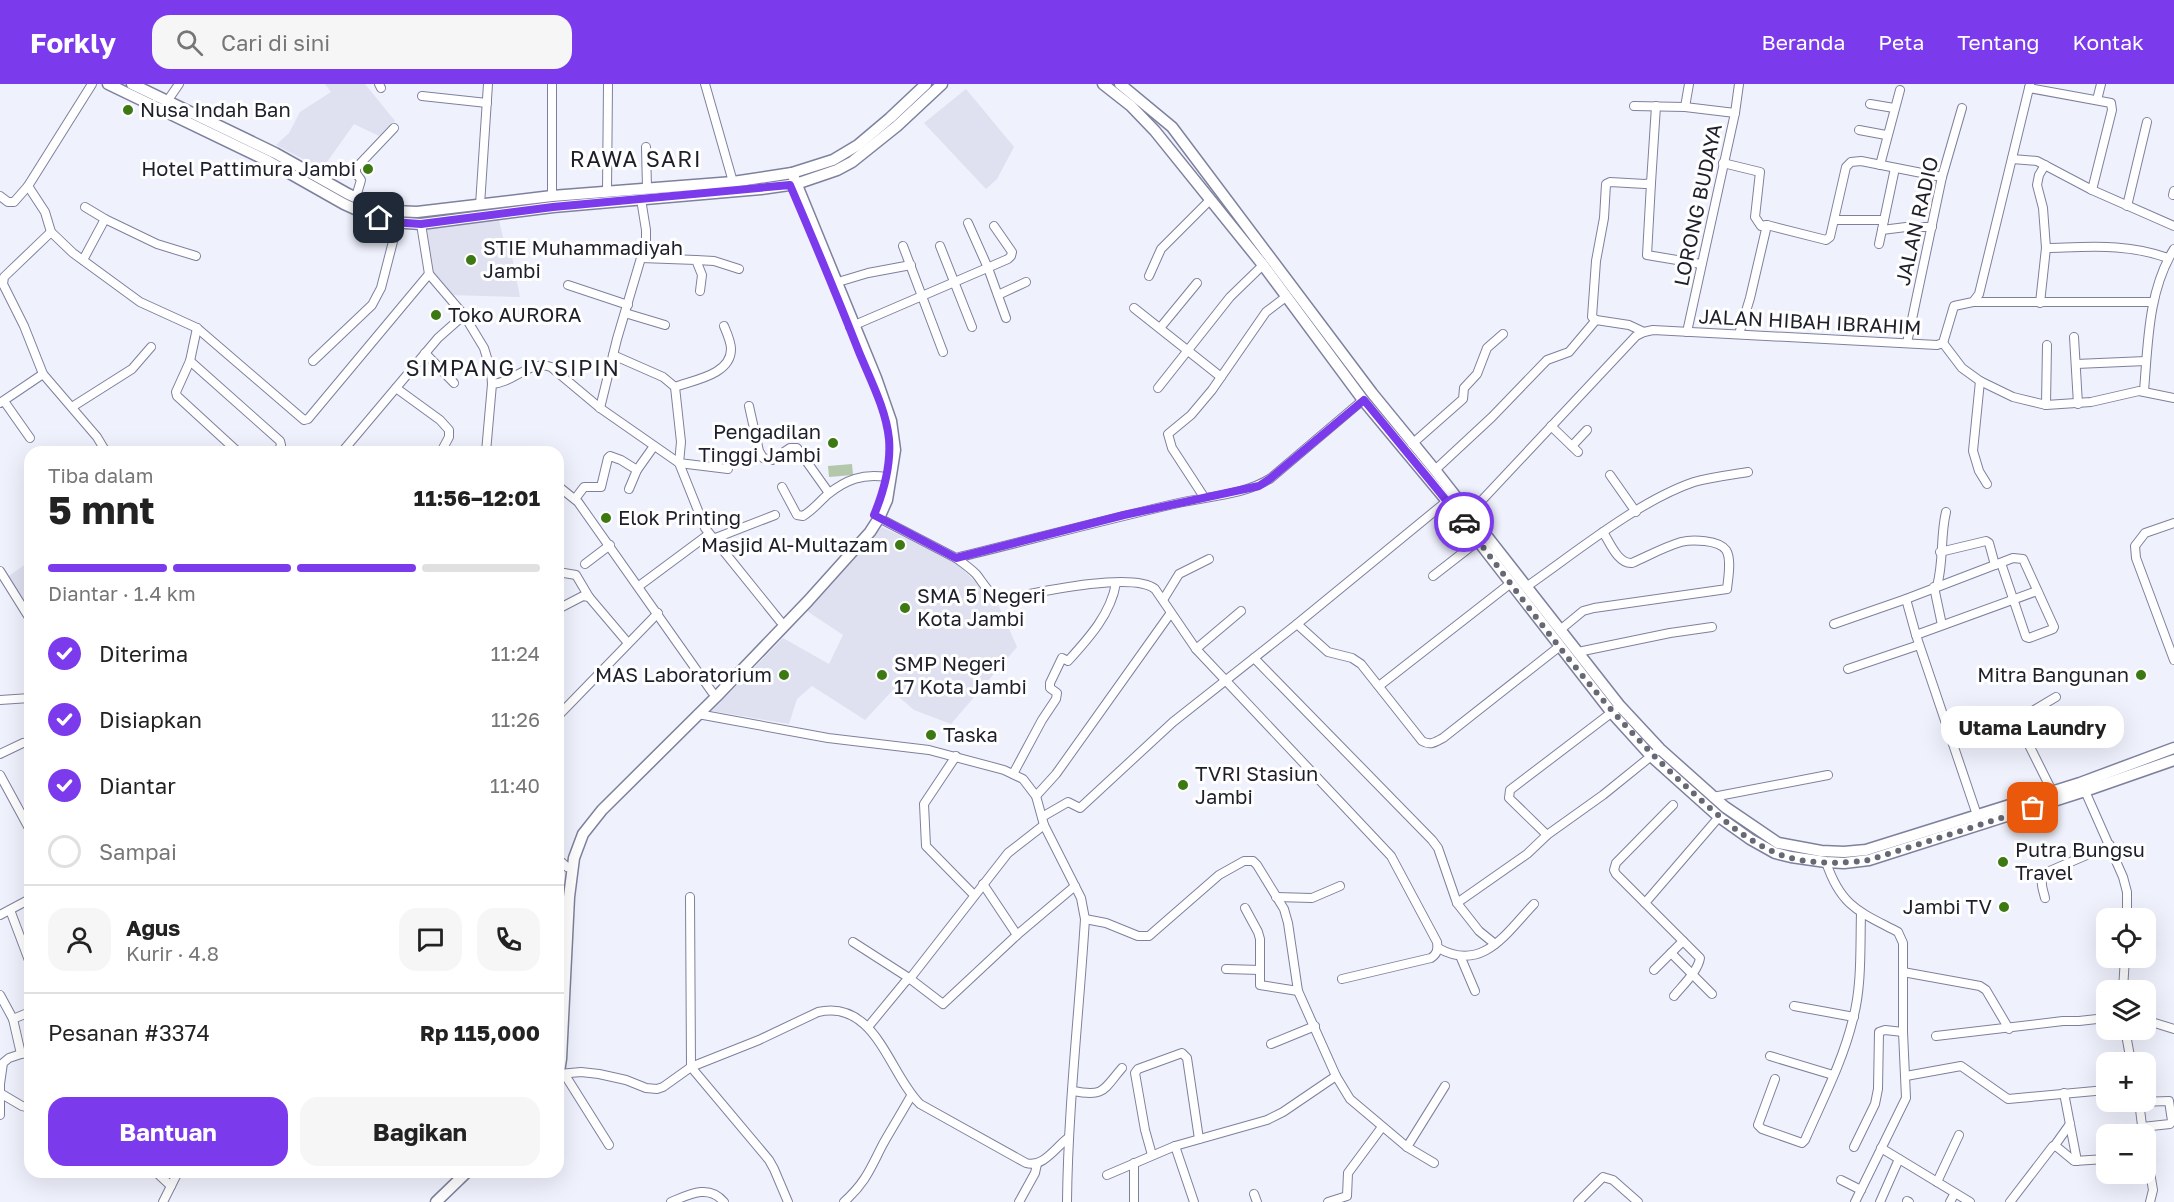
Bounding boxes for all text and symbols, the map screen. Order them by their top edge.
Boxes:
search box [152,15,572,69]
text: Forkly [30,26,116,59]
icon: search [173,26,206,59]
text: Cari di sini [221,29,330,56]
text: Beranda [1762,29,1845,55]
text: Peta [1878,29,1924,55]
text: Tentang [1957,29,2039,55]
text: Kontak [2072,29,2144,55]
place label: Nusa Indah Ban [140,97,291,121]
marker: Nusa Indah Ban [121,103,135,117]
street label: LORONG BUDAYA [1668,121,1726,288]
district label: RAWA SARI [570,145,702,172]
street label: JALAN RADIO [1890,154,1943,288]
place label: Hotel Pattimura Jambi [141,156,356,180]
marker: Hotel Pattimura Jambi [361,162,375,176]
pin [353,192,404,243]
icon: home [362,201,395,234]
place label: STIE Muhammadiyah Jambi [483,235,683,282]
marker: STIE Muhammadiyah Jambi [464,253,478,267]
place label: Toko AURORA [448,302,581,326]
street label: JALAN HIBAH IBRAHIM [1698,303,1922,339]
marker: Toko AURORA [429,308,443,322]
district label: SIMPANG IV SIPIN [405,354,621,381]
place label: Pengadilan Tinggi Jambi [698,419,821,466]
marker: Pengadilan Tinggi Jambi [826,436,840,450]
text: Tiba dalam [48,463,153,487]
text: 11:56–12:01 [414,484,540,511]
text: 5 mnt [48,486,155,533]
courier [1434,492,1494,552]
place label: Elok Printing [618,505,741,529]
icon: car [1448,506,1481,539]
marker: Elok Printing [599,511,613,525]
place label: Masjid Al-Multazam [701,532,888,556]
marker: Masjid Al-Multazam [893,538,907,552]
text: Diantar · 1.4 km [48,581,196,605]
place label: SMA 5 Negeri Kota Jambi [917,583,1046,630]
marker: SMA 5 Negeri Kota Jambi [898,601,912,615]
icon: check [48,637,81,670]
text: Diterima [99,640,188,667]
text: 11:24 [491,641,540,665]
place label: SMP Negeri 17 Kota Jambi [894,651,1027,698]
place label: MAS Laboratorium [595,662,772,686]
place label: Mitra Bangunan [1977,662,2129,686]
marker: MAS Laboratorium [777,668,791,682]
marker: SMP Negeri 17 Kota Jambi [875,668,889,682]
marker: Mitra Bangunan [2134,668,2148,682]
icon: check [48,703,81,736]
text: Disiapkan [99,706,202,733]
callout: Utama Laundry [1942,706,2124,748]
text: 11:26 [491,707,540,731]
text: Utama Laundry [1958,715,2107,739]
place label: Taska [943,722,998,746]
marker: Taska [924,728,938,742]
place label: TVRI Stasiun Jambi [1195,761,1318,808]
icon: check [48,769,81,802]
text: Diantar [99,772,176,799]
text: 11:40 [490,773,540,797]
marker: TVRI Stasiun Jambi [1176,778,1190,792]
pin [2007,782,2058,833]
icon: bag [2016,791,2049,824]
place label: Putra Bungsu Travel [2015,837,2145,884]
text: Sampai [99,838,177,865]
marker: Putra Bungsu Travel [1996,855,2010,869]
place label: Jambi TV [1903,894,1992,918]
marker: Jambi TV [1997,900,2011,914]
button: person [48,908,111,971]
button: chat [399,908,462,971]
button: phone [477,908,540,971]
map controls [2096,908,2156,1184]
button: locate [2096,908,2156,968]
text: Agus [126,914,180,941]
text: Kurir · 4.8 [126,941,219,965]
button: layers [2096,980,2156,1040]
text: Pesanan #3374 [48,1019,210,1046]
text: Rp 115,000 [420,1019,540,1046]
button: + [2096,1052,2156,1112]
button: Bantuan [48,1097,288,1166]
button: Bagikan [300,1097,540,1166]
button: − [2096,1124,2156,1184]

